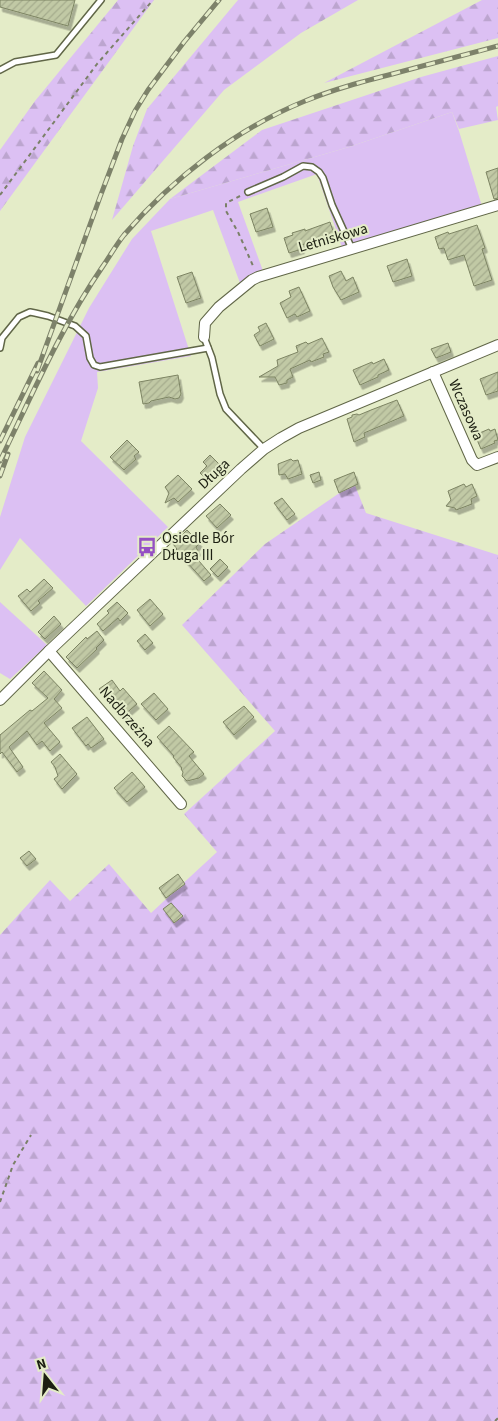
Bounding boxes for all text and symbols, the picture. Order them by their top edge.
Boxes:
street label: Letniskowa [296,218,370,258]
street label: Wczasowa [443,376,489,444]
street label: Długa [193,454,235,494]
place label: Osiedle Bór Długa III [162,528,235,566]
bus stop icon: Osiedle Bór Długa III [136,536,158,558]
street label: Nadbrzeżna [95,682,159,752]
north arrow [20,1351,70,1401]
text: N [34,1354,49,1375]

